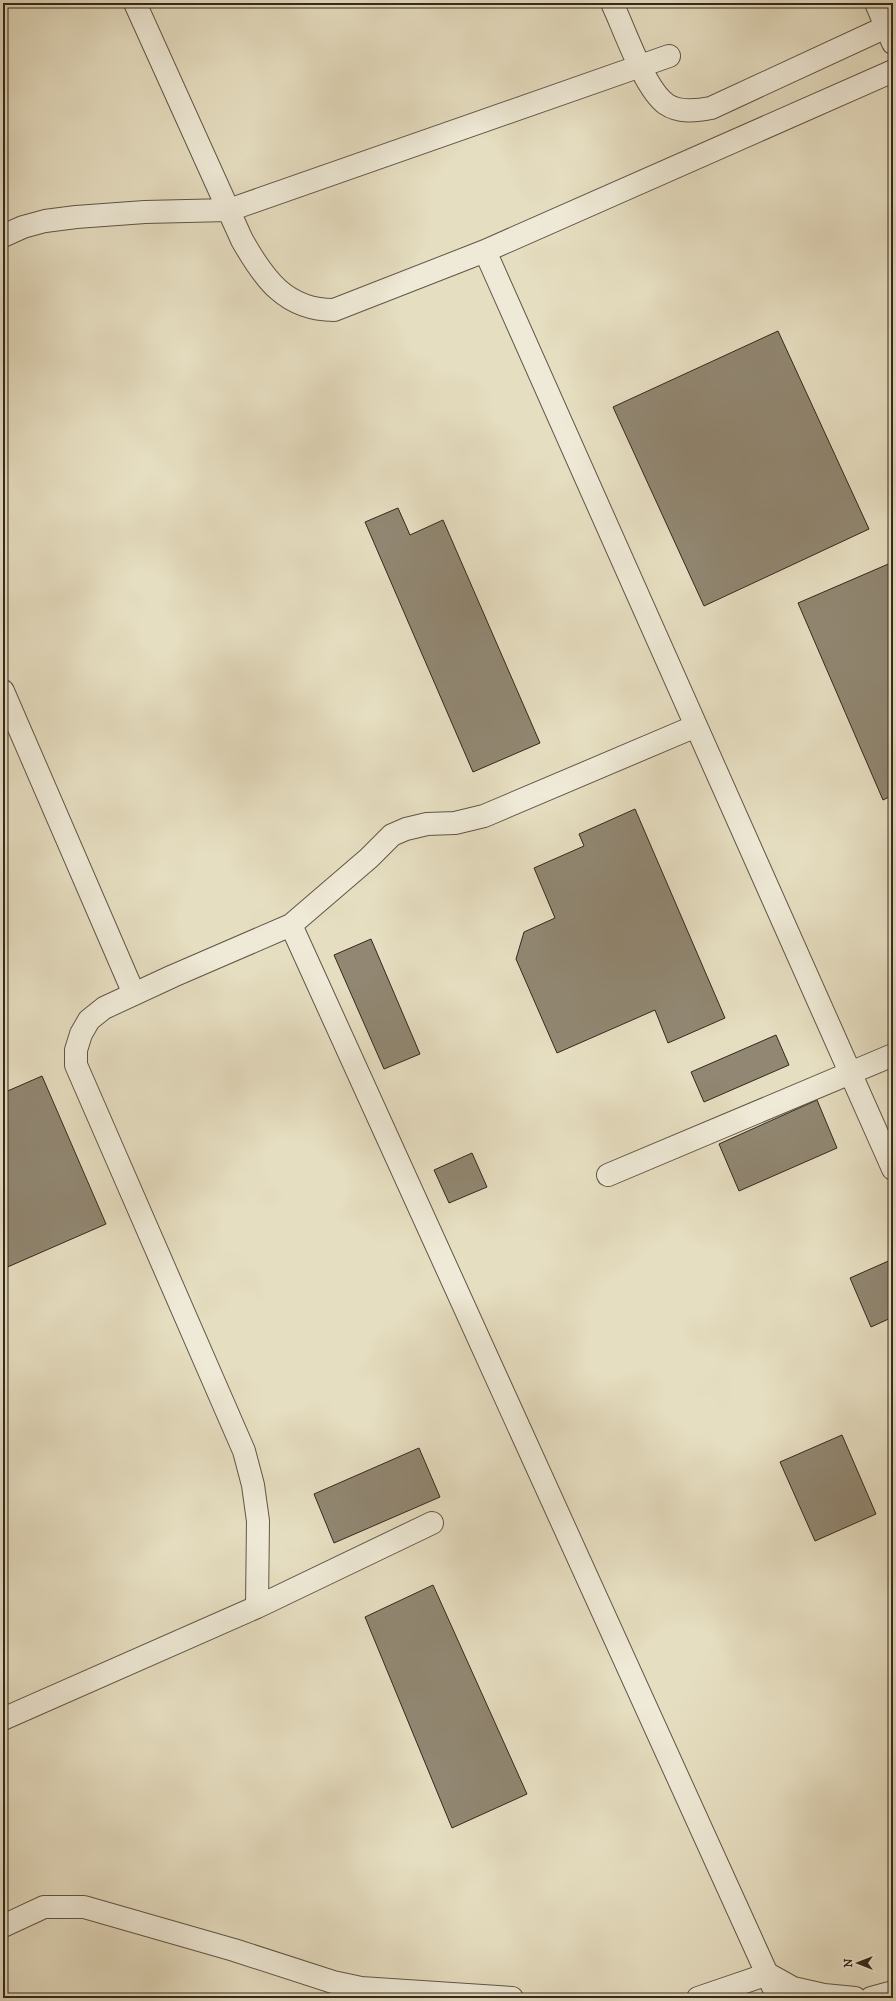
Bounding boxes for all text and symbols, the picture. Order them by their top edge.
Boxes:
north arrow [838,1943,878,1983]
text: N [842,1958,856,1968]

